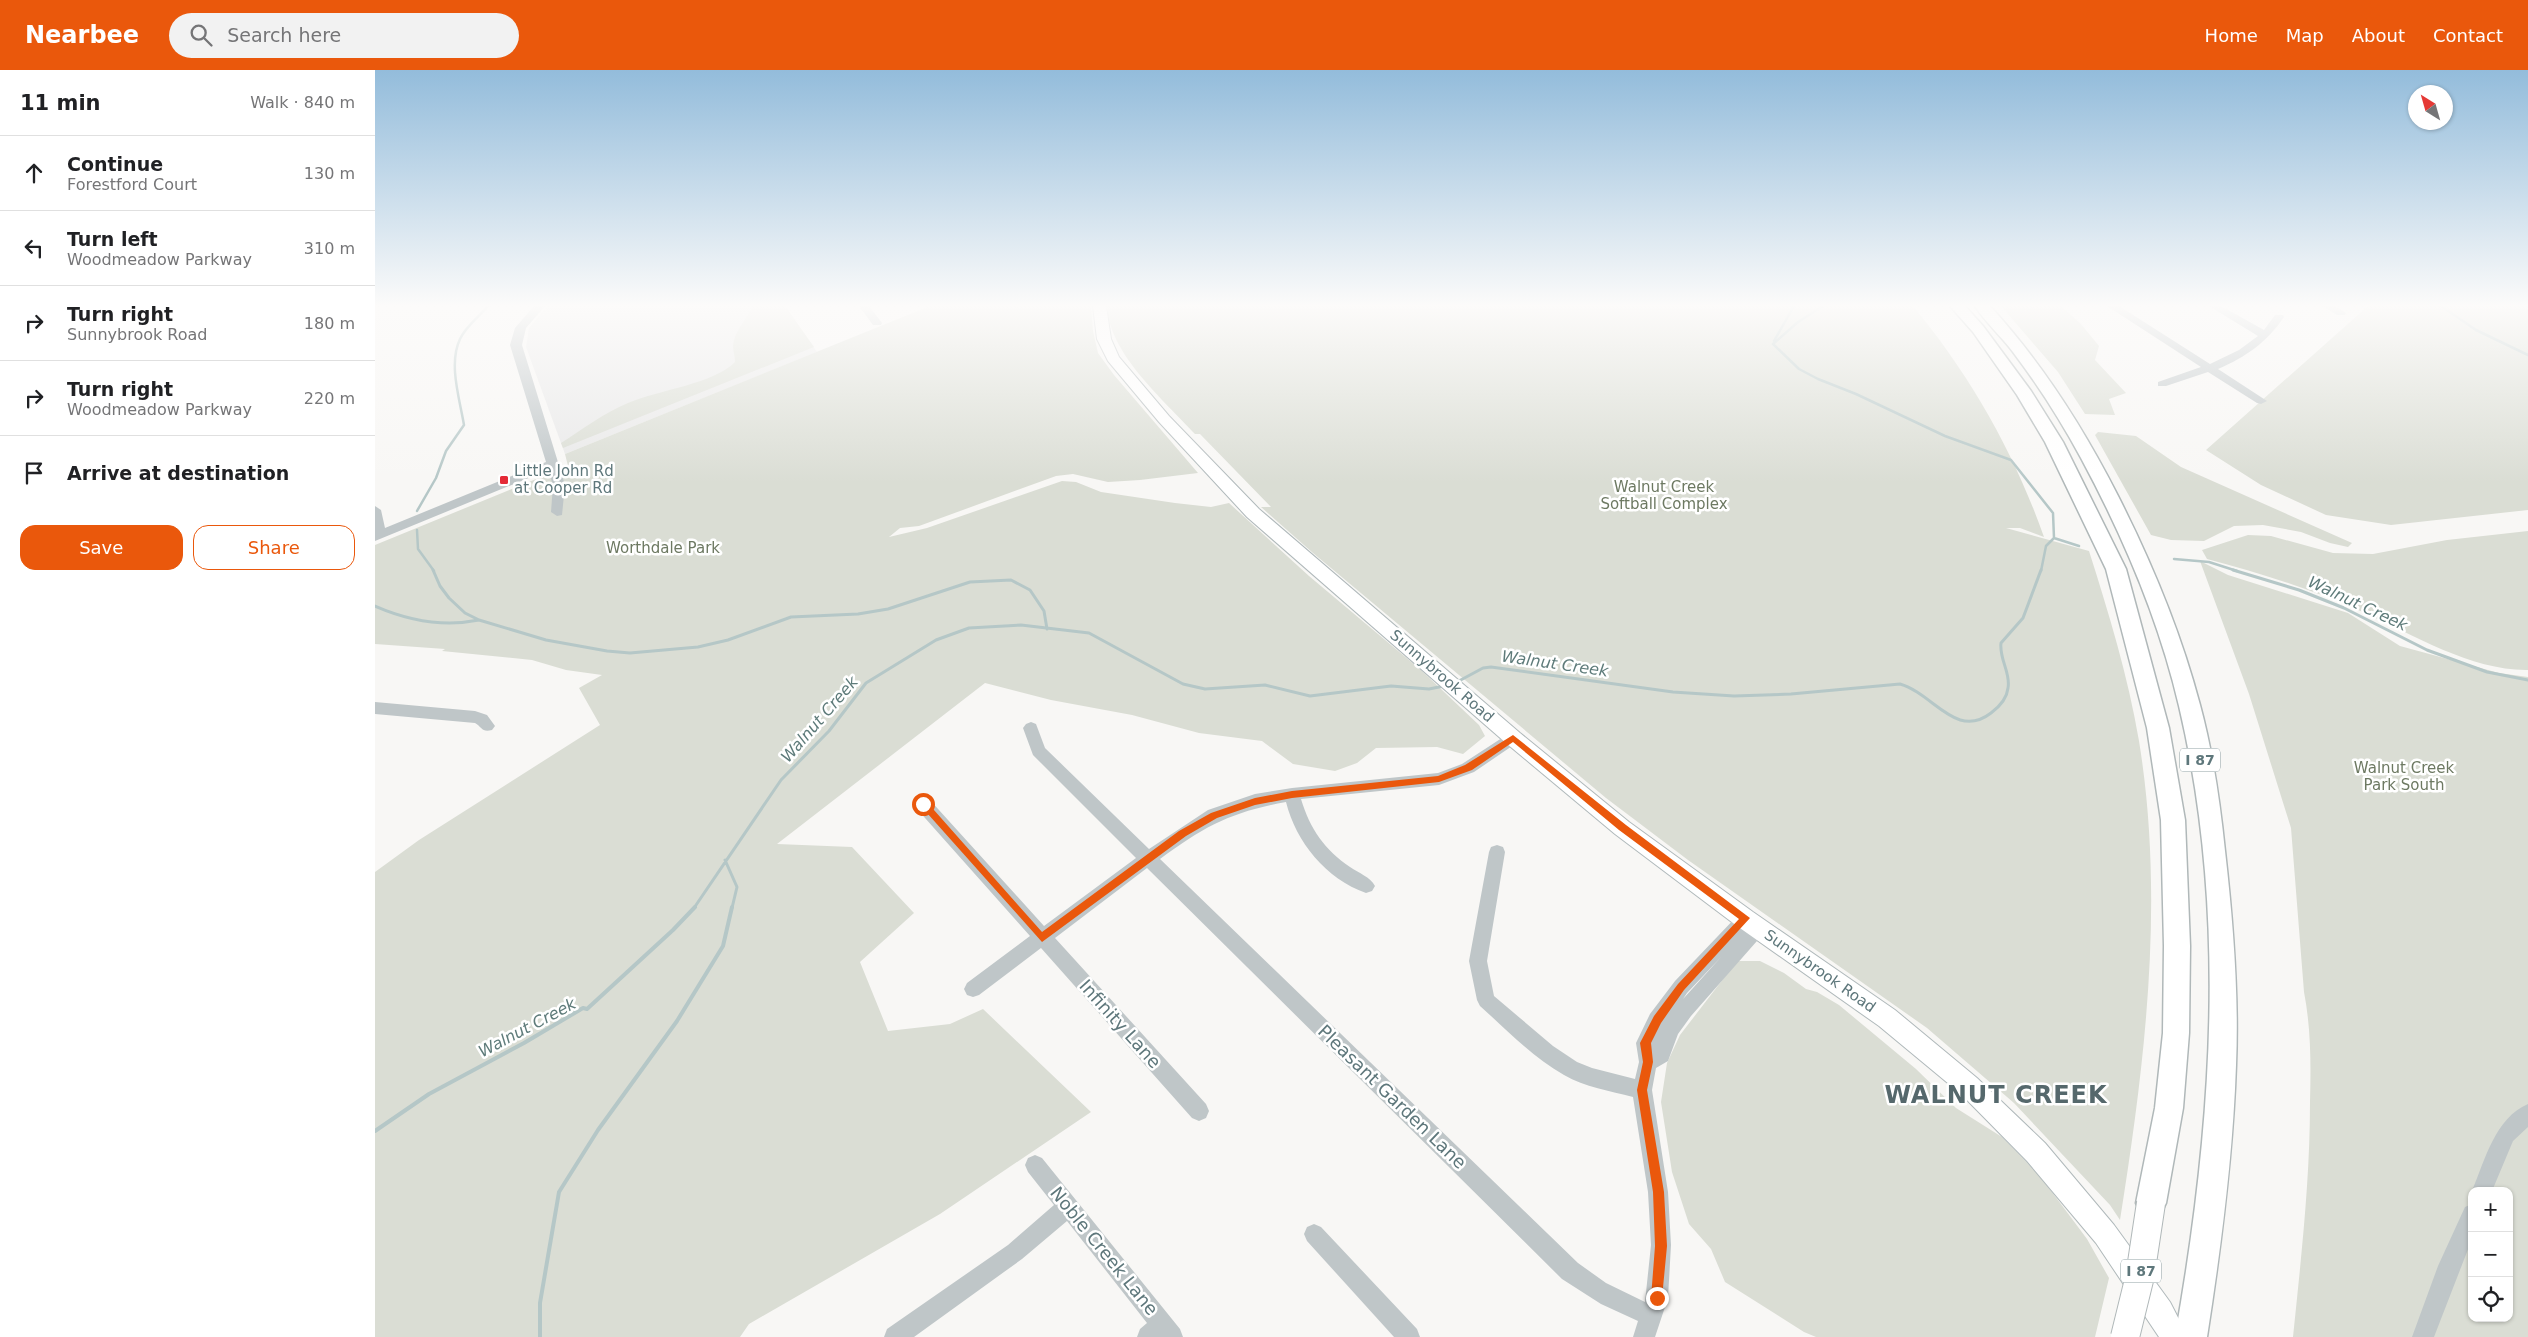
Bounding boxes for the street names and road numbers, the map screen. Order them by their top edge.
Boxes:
street label: Sunnybrook Road [1386,626,1498,726]
road number: I 87 [2180,748,2220,772]
street label: Sunnybrook Road [1761,926,1879,1016]
street label: Infinity Lane [1075,975,1165,1072]
street label: Pleasant Garden Lane [1314,1020,1471,1173]
street label: Noble Creek Lane [1046,1182,1163,1319]
road number: I 87 [2121,1260,2161,1282]

